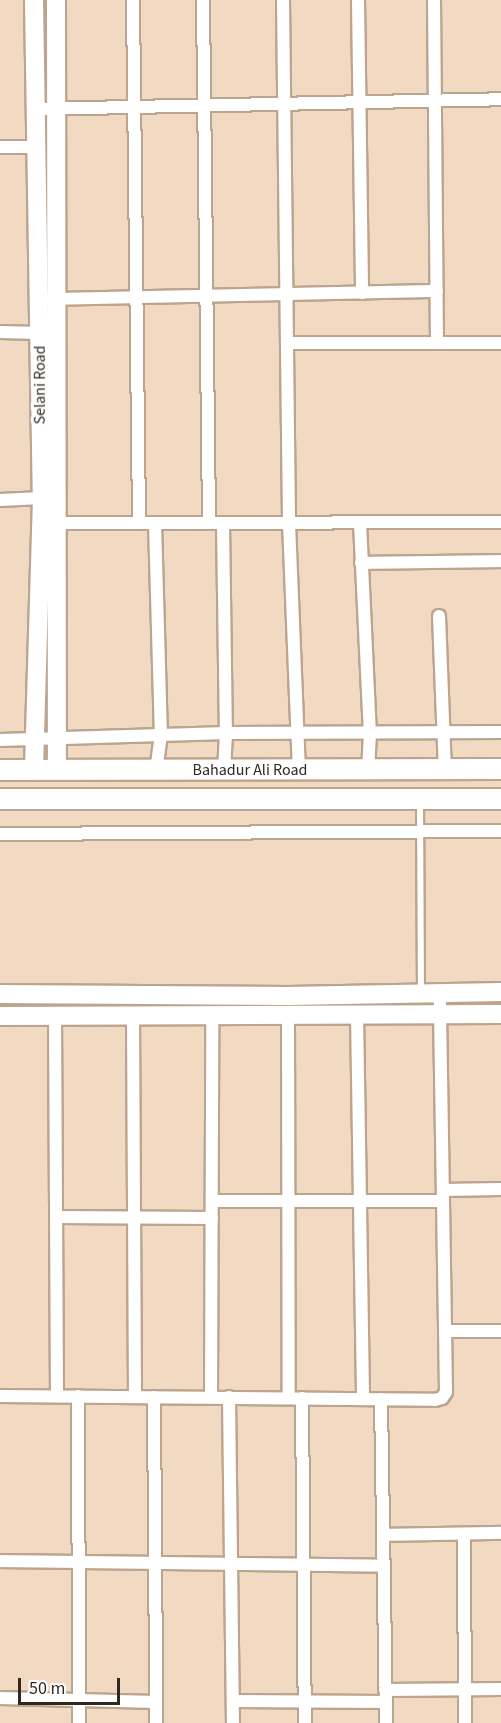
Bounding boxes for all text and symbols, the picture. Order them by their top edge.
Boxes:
street label: Selani Road [30,346,50,424]
street label: Bahadur Ali Road [193,760,307,780]
scale bar [21,1666,123,1704]
text: 50 m [29,1676,65,1701]

